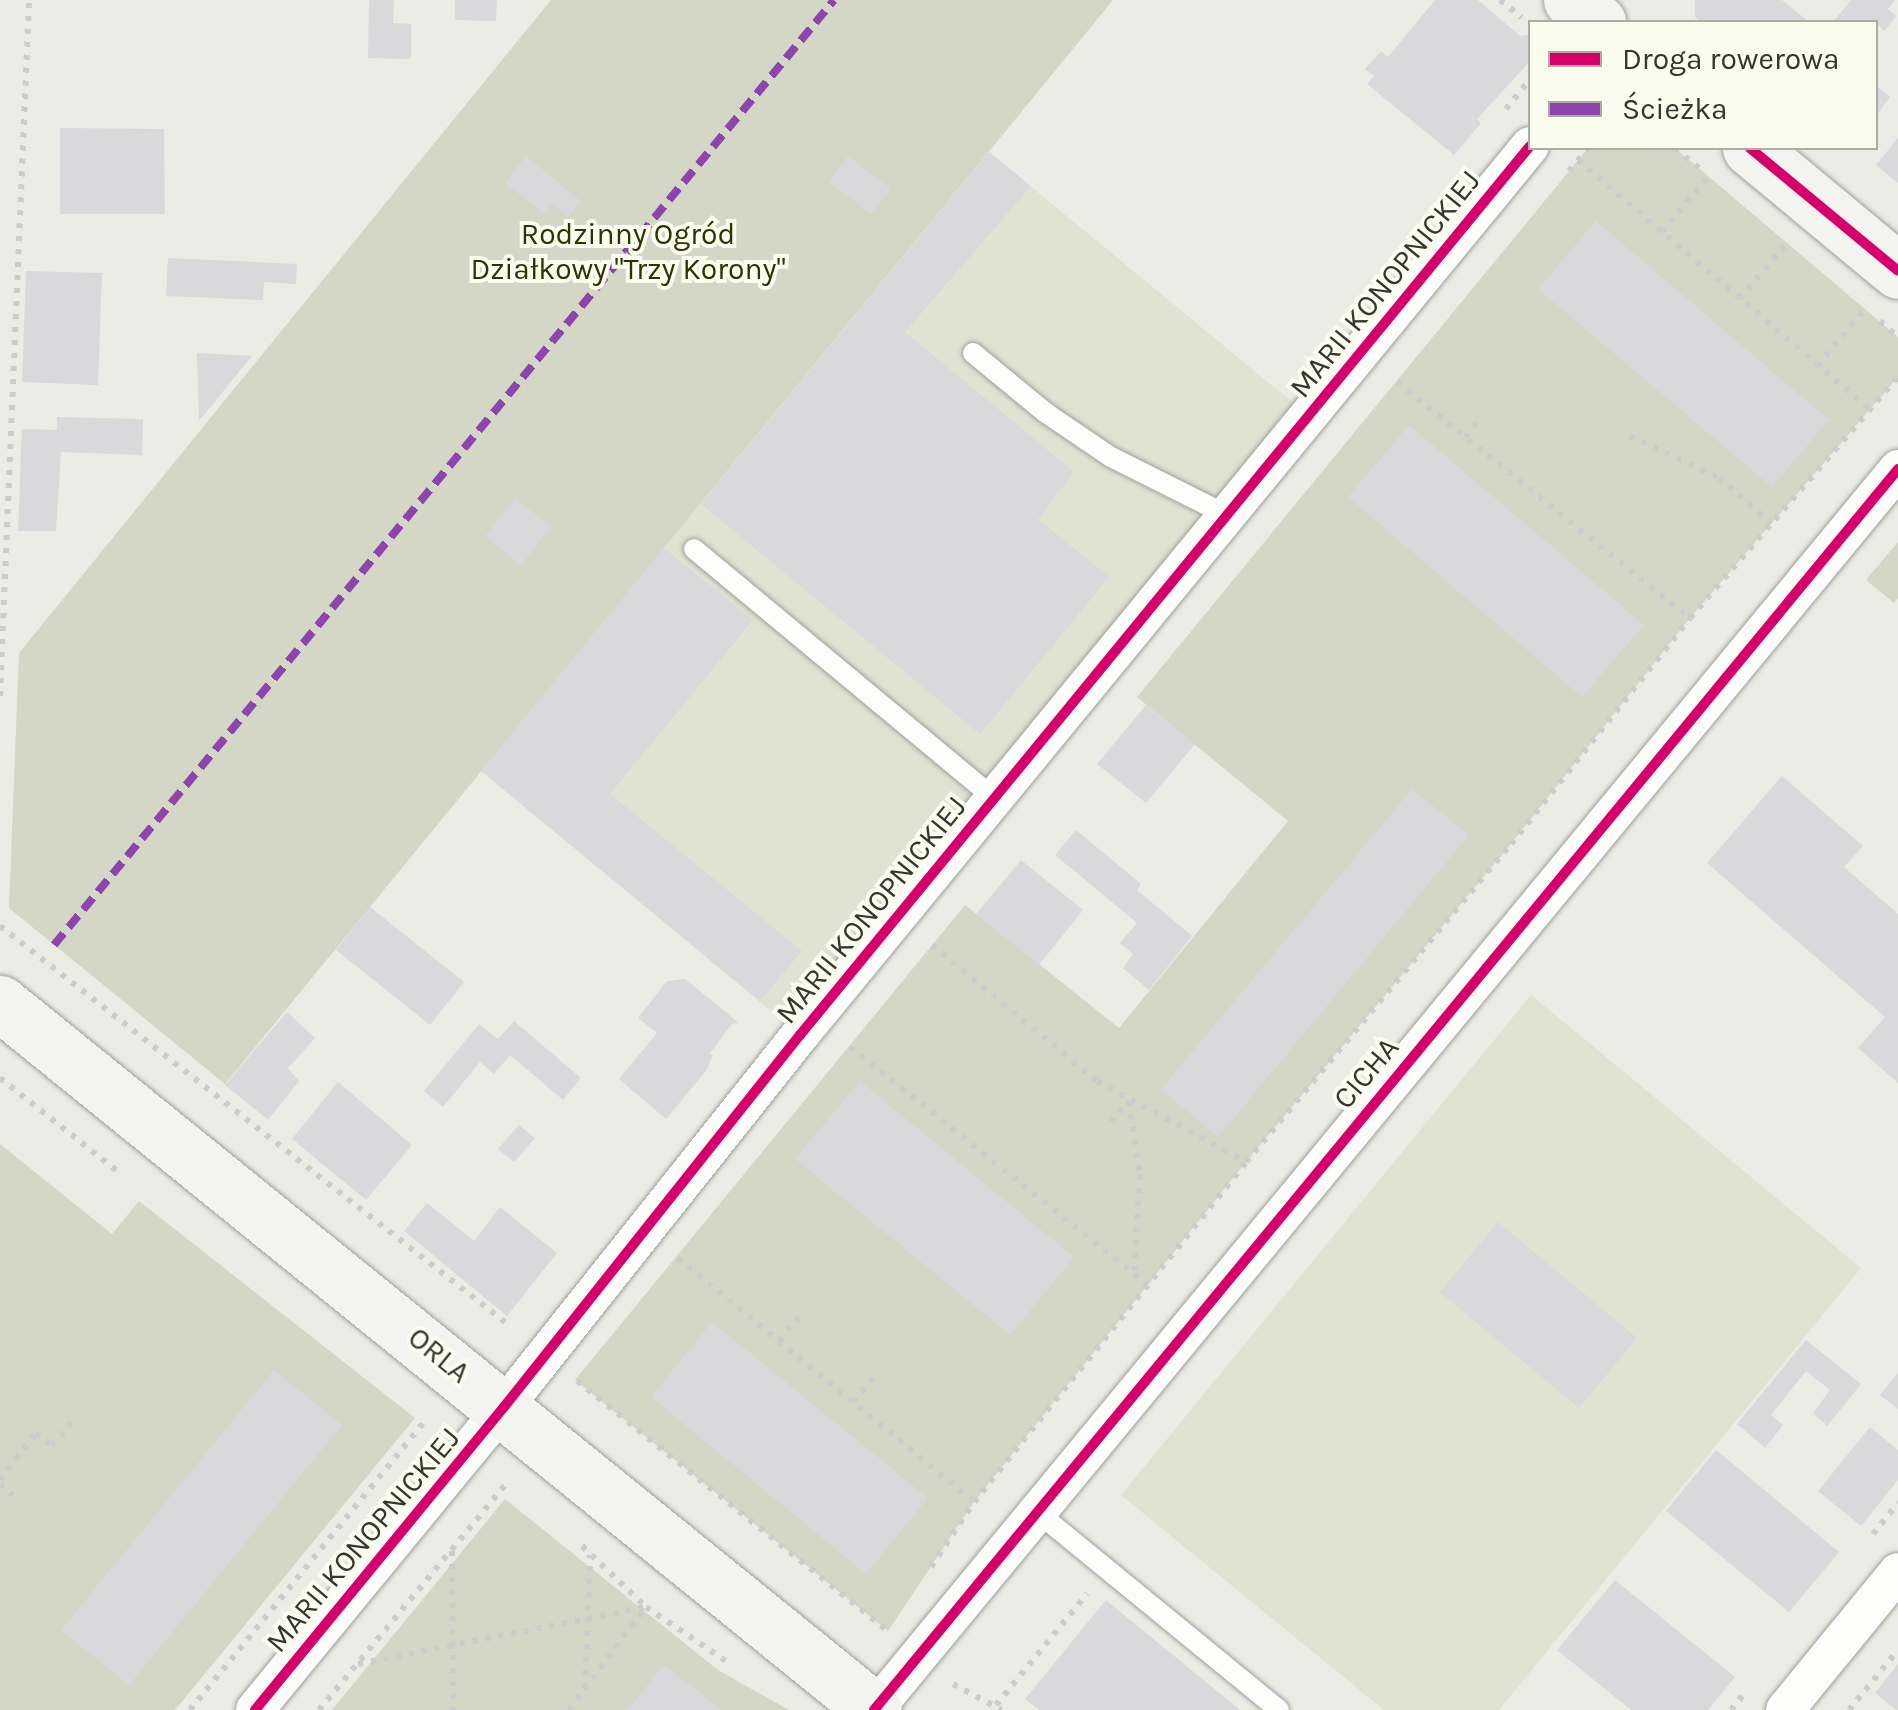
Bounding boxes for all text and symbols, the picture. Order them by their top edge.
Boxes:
legend [1528,20,1878,150]
text: Droga rowerowa [1622,41,1840,77]
text: Ścieżka [1622,91,1728,127]
street label: MARII KONOPNICKIEJ [1282,163,1488,405]
park label: Rodzinny Ogród Działkowy "Trzy Korony" [470,216,786,286]
street label: MARII KONOPNICKIEJ [768,789,974,1031]
street label: CICHA [1326,1030,1406,1116]
street label: ORLA [401,1319,477,1391]
street label: MARII KONOPNICKIEJ [259,1420,467,1660]

